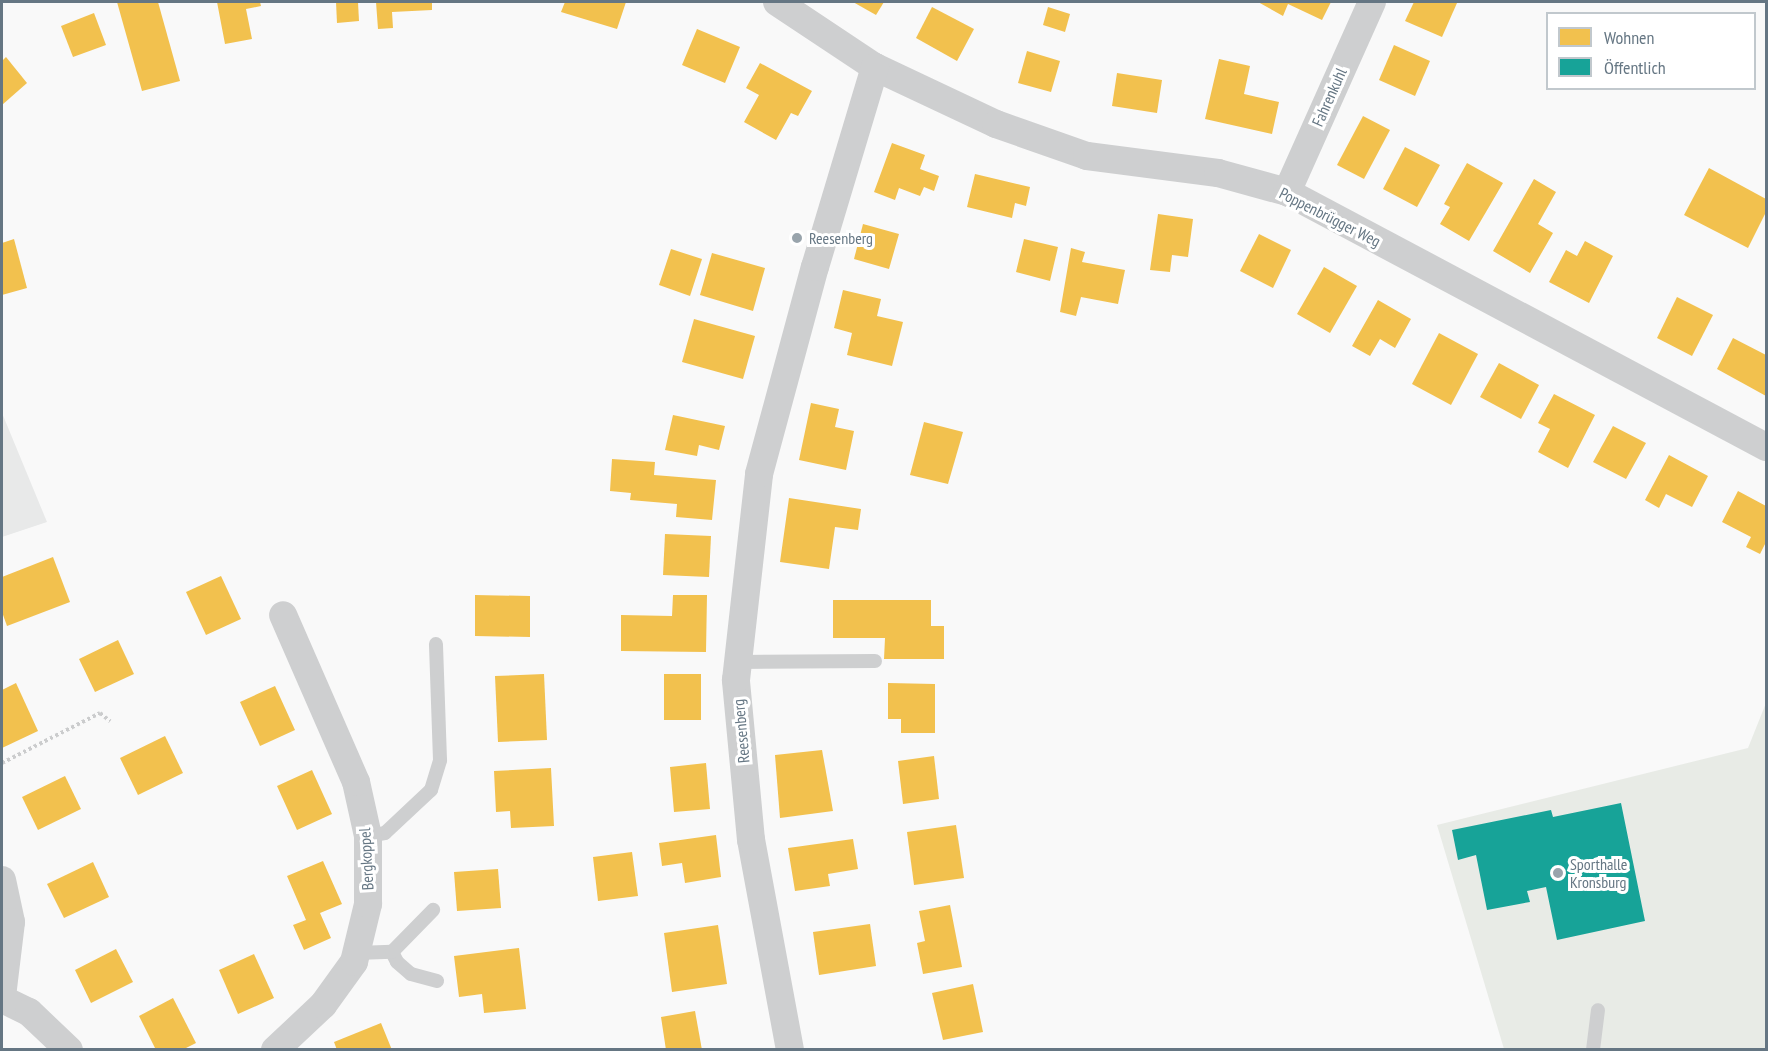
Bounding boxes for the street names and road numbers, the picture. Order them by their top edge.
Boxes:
street label: Fahrenkuhl [1308,65,1350,129]
street label: Poppenbrügger Weg [1276,183,1384,251]
street label: Reesenberg [729,698,753,764]
street label: Bergkoppel [355,827,377,891]

